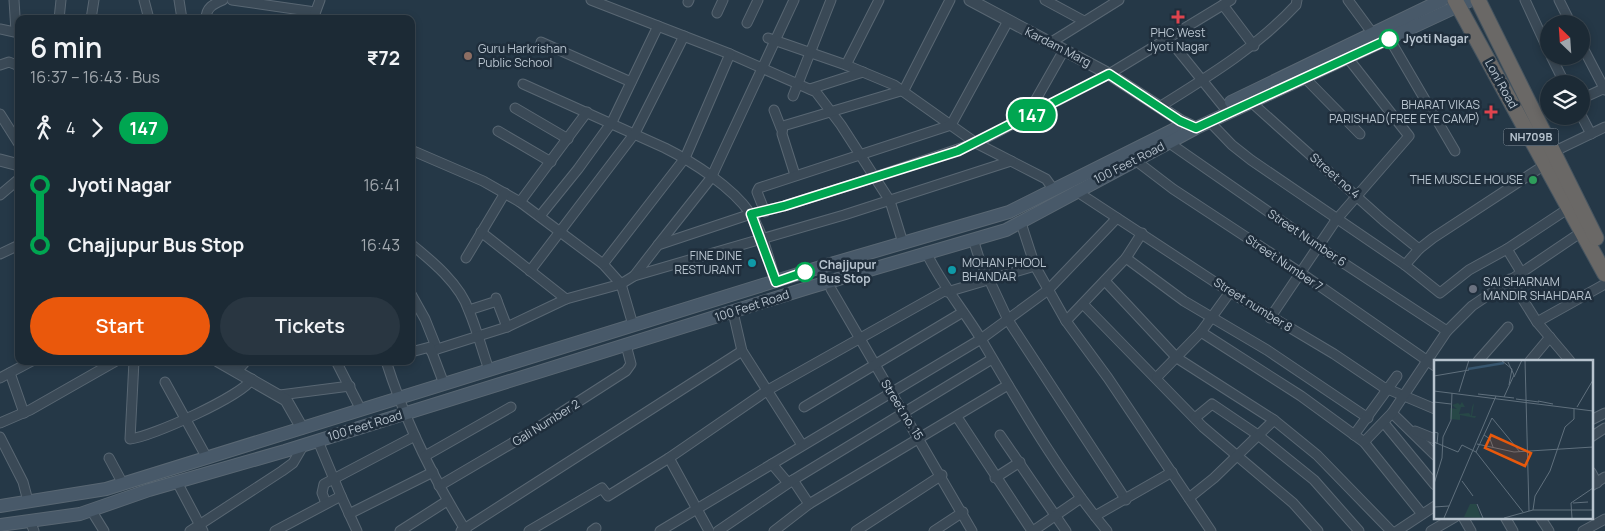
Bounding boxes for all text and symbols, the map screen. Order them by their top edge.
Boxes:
marker: PHC West Jyoti Nagar [1171,10,1185,24]
north arrow [1540,15,1590,65]
map controls [1540,15,1590,125]
street label: Kardam Marg [1022,23,1094,71]
place label: PHC West Jyoti Nagar [1147,24,1210,55]
text: 6 min [30,28,102,66]
marker: Jyoti Nagar [1379,29,1399,49]
place label: Jyoti Nagar [1403,30,1469,47]
place label: Guru Harkrishan Public School [478,40,567,71]
text: ₹72 [367,45,400,71]
marker: Guru Harkrishan Public School [462,50,474,62]
street label: Loni Road [1481,56,1522,111]
text: 16:37 – 16:43 · Bus [30,66,160,88]
button: layers [1540,75,1590,125]
place label: BHARAT VIKAS PARISHAD(FREE EYE CAMP) [1329,96,1480,127]
line badge: 147 [1003,99,1061,131]
text: 147 [1018,103,1046,127]
marker: BHARAT VIKAS PARISHAD(FREE EYE CAMP) [1484,105,1498,119]
icon: walk [30,114,58,142]
icon: forward [83,114,111,142]
text: 147 [129,116,158,140]
text: 4 [66,117,75,139]
road number: NH709B [1504,128,1558,146]
street label: 100 Feet Road [1090,137,1167,188]
street label: Street no.4 [1306,149,1364,202]
place label: THE MUSCLE HOUSE [1410,171,1523,188]
text: Jyoti Nagar [68,172,172,198]
text: 16:41 [363,174,400,196]
marker: THE MUSCLE HOUSE [1527,174,1539,186]
street label: Street Number 6 [1265,205,1350,270]
street label: Street Number 7 [1242,230,1326,295]
text: Chajjupur Bus Stop [68,232,244,258]
text: 16:43 [361,234,400,256]
place label: FINE DINE RESTURANT [674,247,743,278]
place label: MOHAN PHOOL BHANDAR [962,254,1046,285]
place label: Chajjupur Bus Stop [819,256,877,287]
marker: FINE DINE RESTURANT [746,257,758,269]
marker: Chajjupur Bus Stop [795,262,815,282]
marker: MOHAN PHOOL BHANDAR [946,264,958,276]
place label: SAI SHARNAM MANDIR SHAHDARA [1483,273,1592,304]
street label: Street number 8 [1211,274,1296,336]
marker: SAI SHARNAM MANDIR SHAHDARA [1467,283,1479,295]
street label: 100 Feet Road [712,286,791,326]
button: Start [30,297,210,355]
button: Tickets [220,297,400,355]
inset map [1434,360,1592,518]
street label: Street no. 15 [877,376,928,443]
street label: Gali Number 2 [509,395,583,450]
street label: 100 Feet Road [325,406,404,445]

